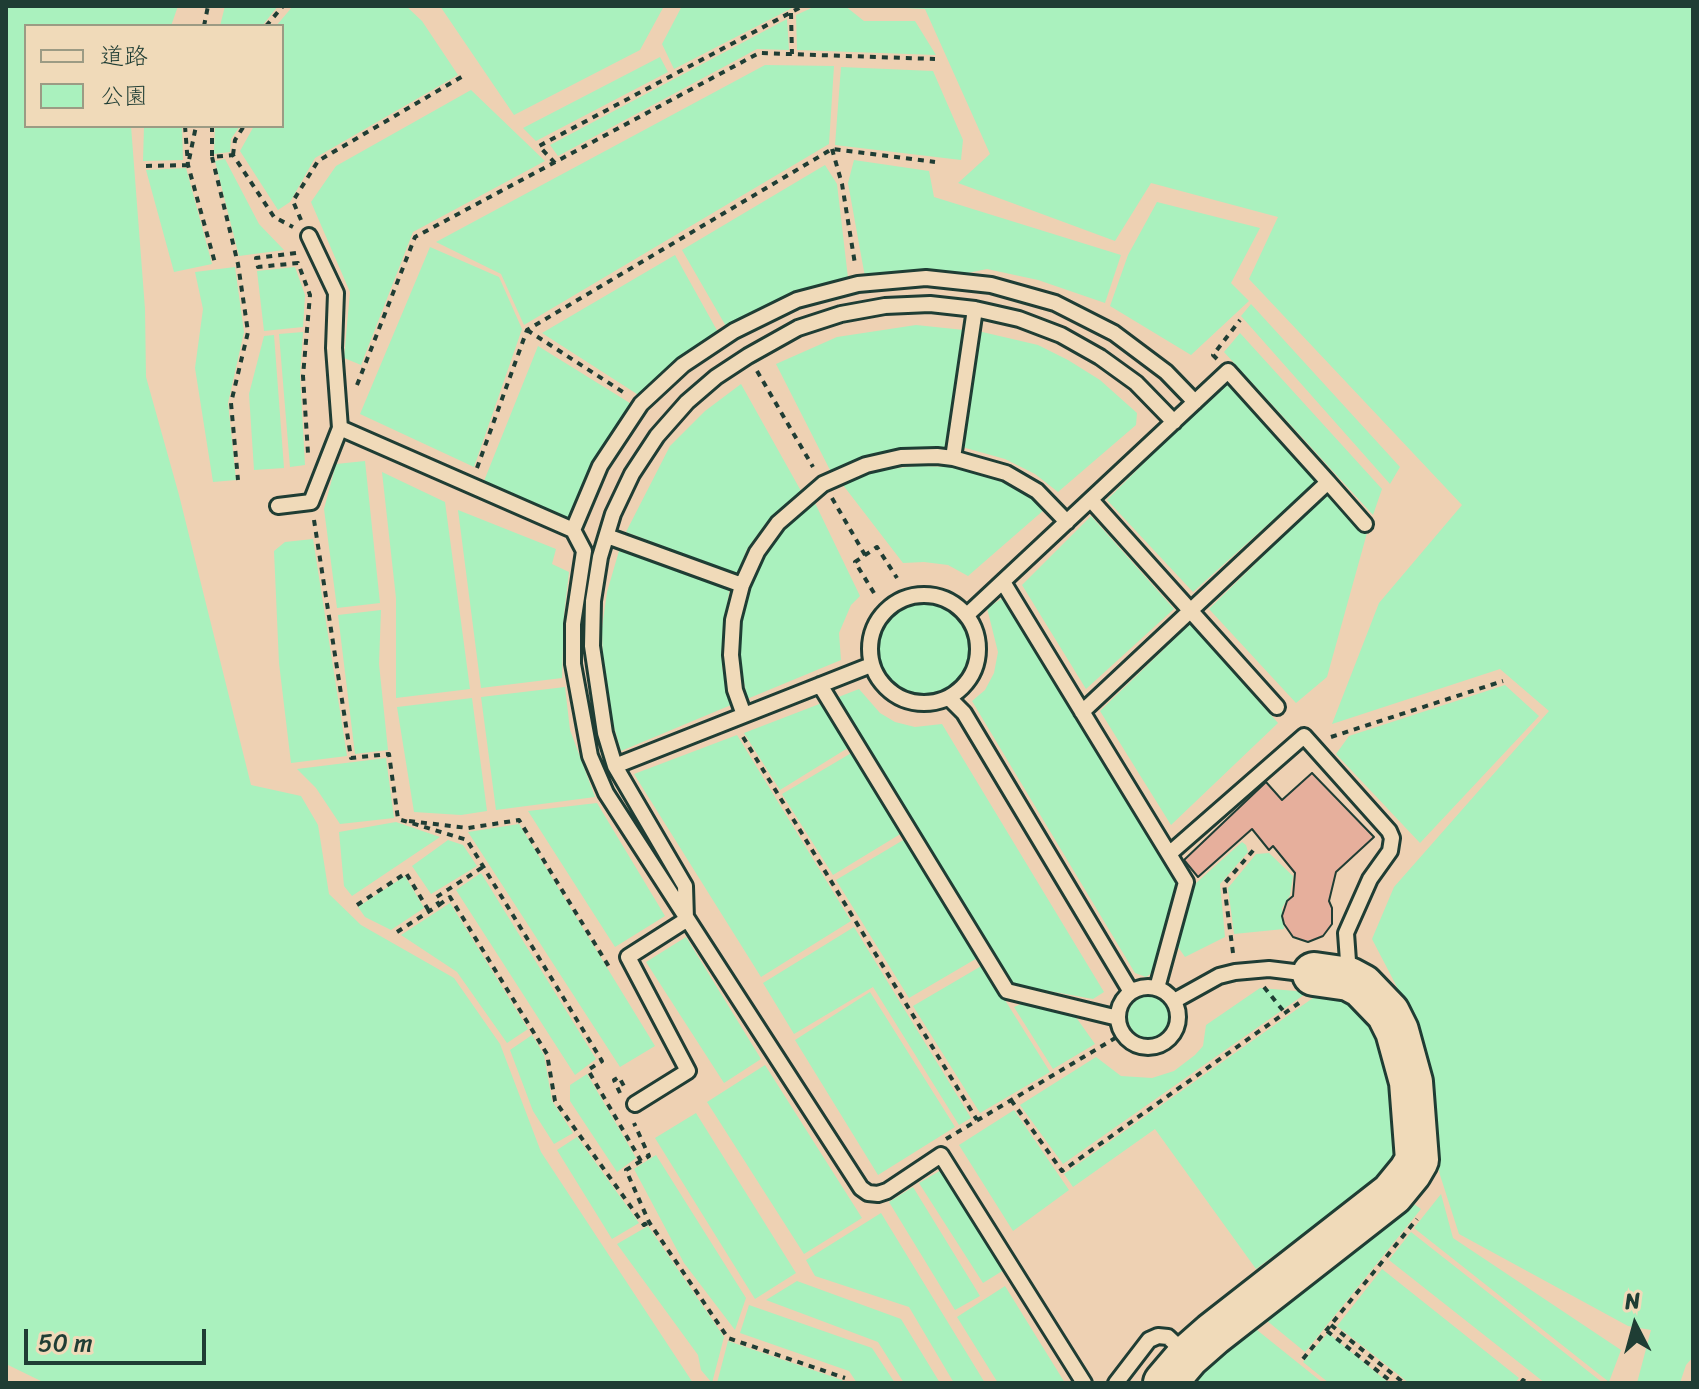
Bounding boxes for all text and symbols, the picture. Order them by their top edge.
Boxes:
legend [24,24,284,128]
text: 道路 [100,35,148,77]
text: 公園 [100,75,148,117]
text: N [1623,1280,1642,1321]
north arrow [1595,1285,1675,1365]
scale bar [28,1313,210,1363]
text: 50 m [38,1322,93,1364]

